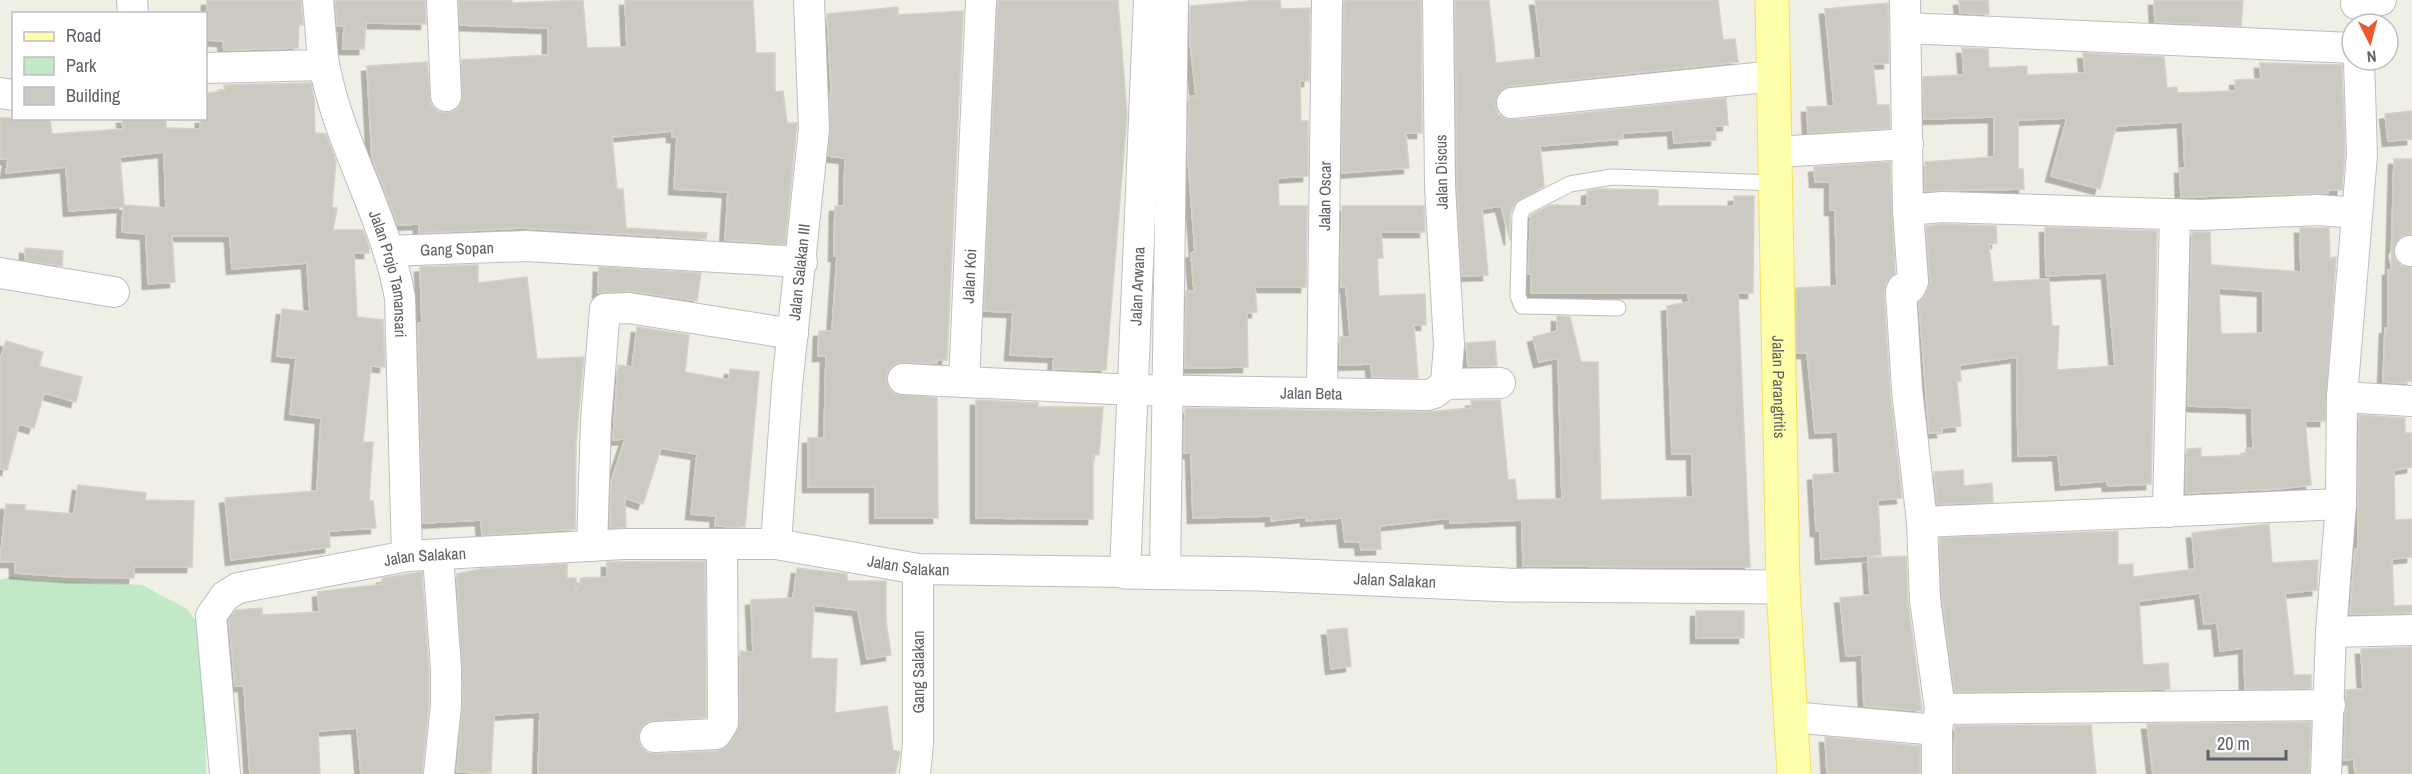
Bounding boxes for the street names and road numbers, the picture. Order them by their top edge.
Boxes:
street label: Jalan Discus [1429,134,1453,210]
street label: Jalan Oscar [1313,160,1336,231]
street label: Jalan Projo Tamansari [364,207,412,338]
street label: Jalan Salakan III [783,223,815,321]
street label: Gang Sopan [420,236,494,261]
street label: Jalan Arwana [1124,246,1150,326]
street label: Jalan Koi [957,248,981,304]
street label: Jalan Parangtritis [1767,335,1791,439]
street label: Jalan Beta [1280,381,1343,405]
street label: Jalan Salakan [382,542,466,571]
street label: Jalan Salakan [866,549,950,580]
street label: Jalan Salakan [1353,567,1437,593]
street label: Gang Salakan [907,630,929,714]

